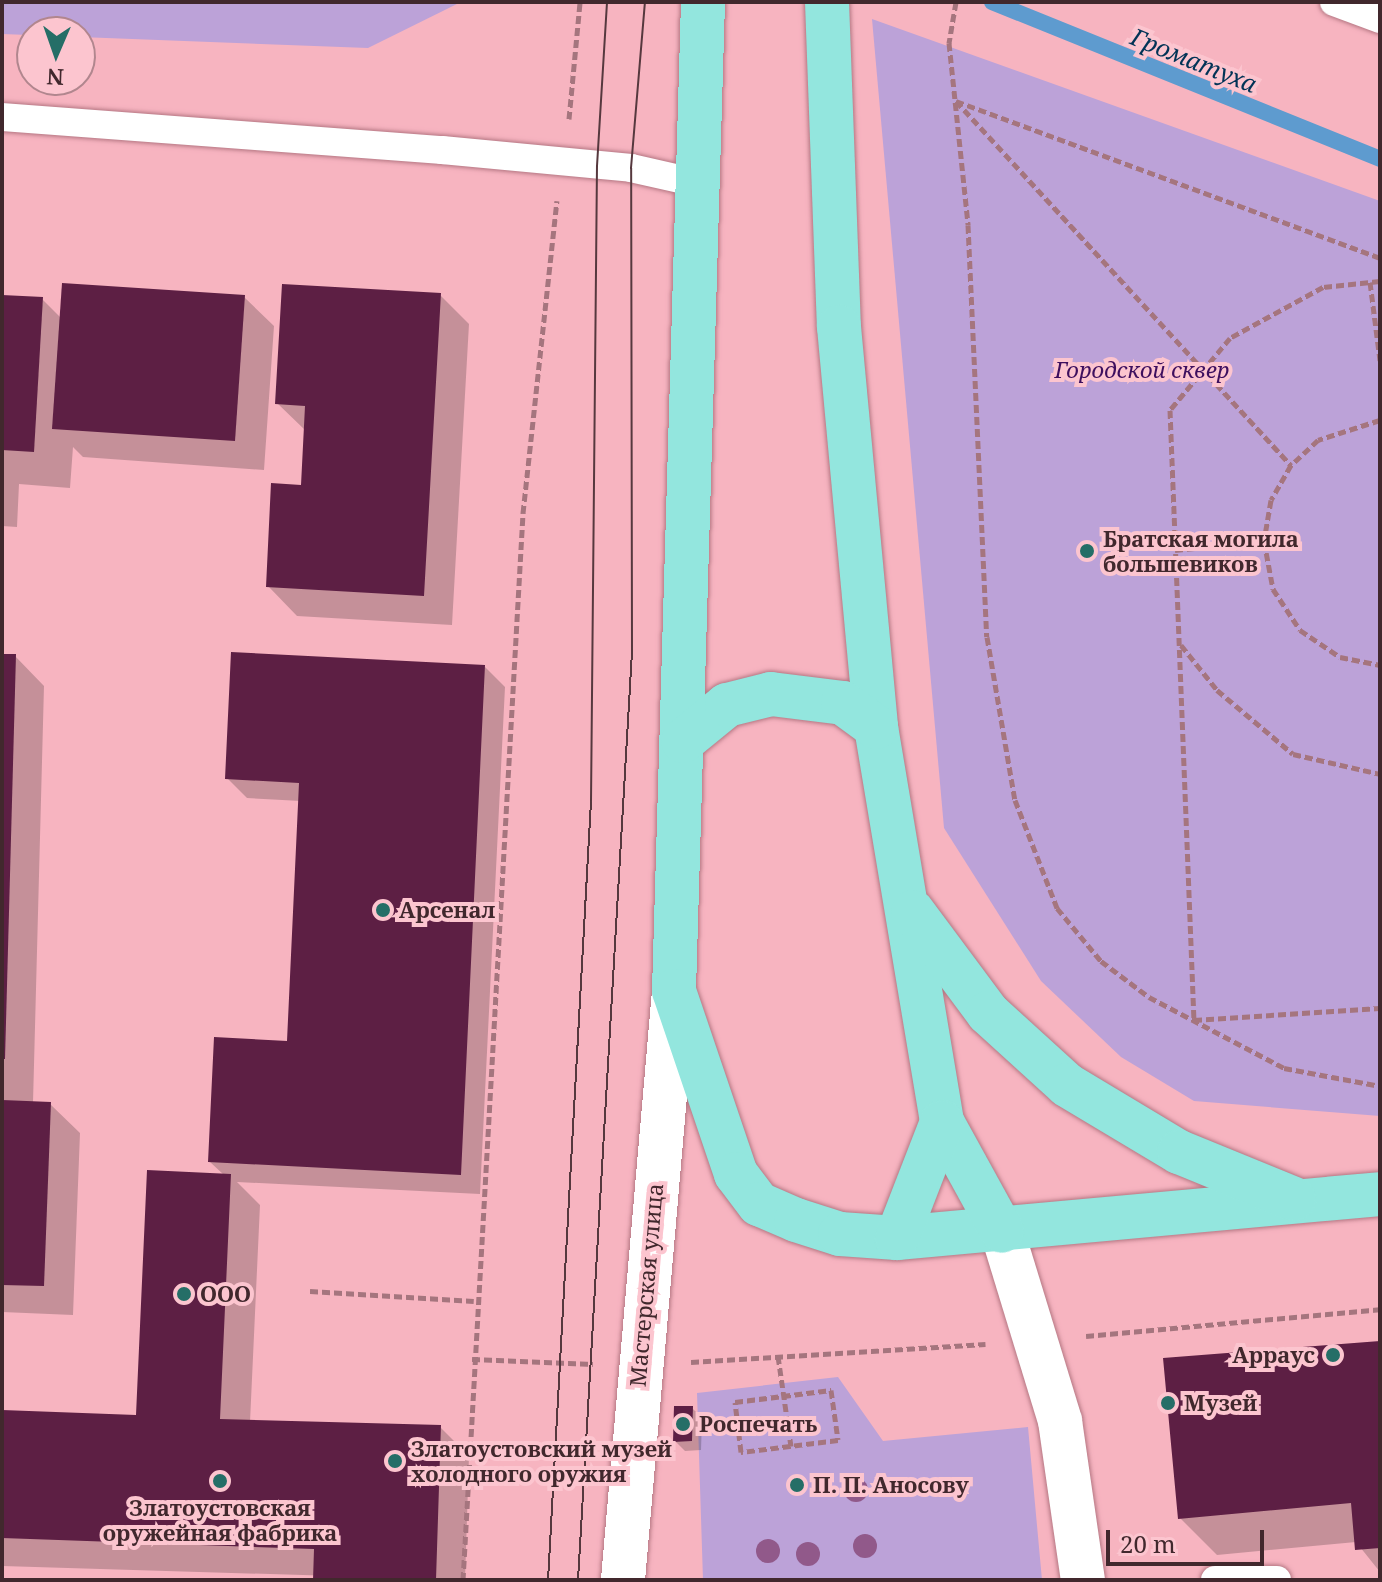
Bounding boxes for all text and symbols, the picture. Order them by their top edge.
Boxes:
north arrow [16,16,96,96]
water label: Громатуха [1127,22,1261,98]
text: N [46,63,64,93]
park label: Городской сквер [1055,357,1229,383]
place label: Братская могила большевиков [1103,525,1299,576]
marker: Братская могила большевиков [1078,542,1096,560]
place label: Арсенал [399,897,495,923]
marker: Арсенал [374,901,392,919]
street label: Мастерская улица [624,1182,668,1388]
place label: ООО [200,1281,251,1307]
marker: ООО [175,1285,193,1303]
place label: Арраус [1232,1342,1315,1368]
marker: Арраус [1322,1344,1344,1366]
place label: Музей [1184,1390,1257,1416]
marker: Музей [1159,1394,1177,1412]
place label: Роспечать [699,1411,817,1437]
marker: Роспечать [674,1415,692,1433]
place label: Златоустовский музей холодного оружия [411,1435,672,1486]
marker: Златоустовский музей холодного оружия [386,1452,404,1470]
marker: Златоустовская оружейная фабрика [211,1472,229,1490]
place label: П. П. Аносову [813,1472,969,1498]
marker: П. П. Аносову [788,1476,806,1494]
place label: Златоустовская оружейная фабрика [103,1494,337,1546]
scale bar [1110,1514,1268,1564]
text: 20 m [1120,1527,1176,1560]

